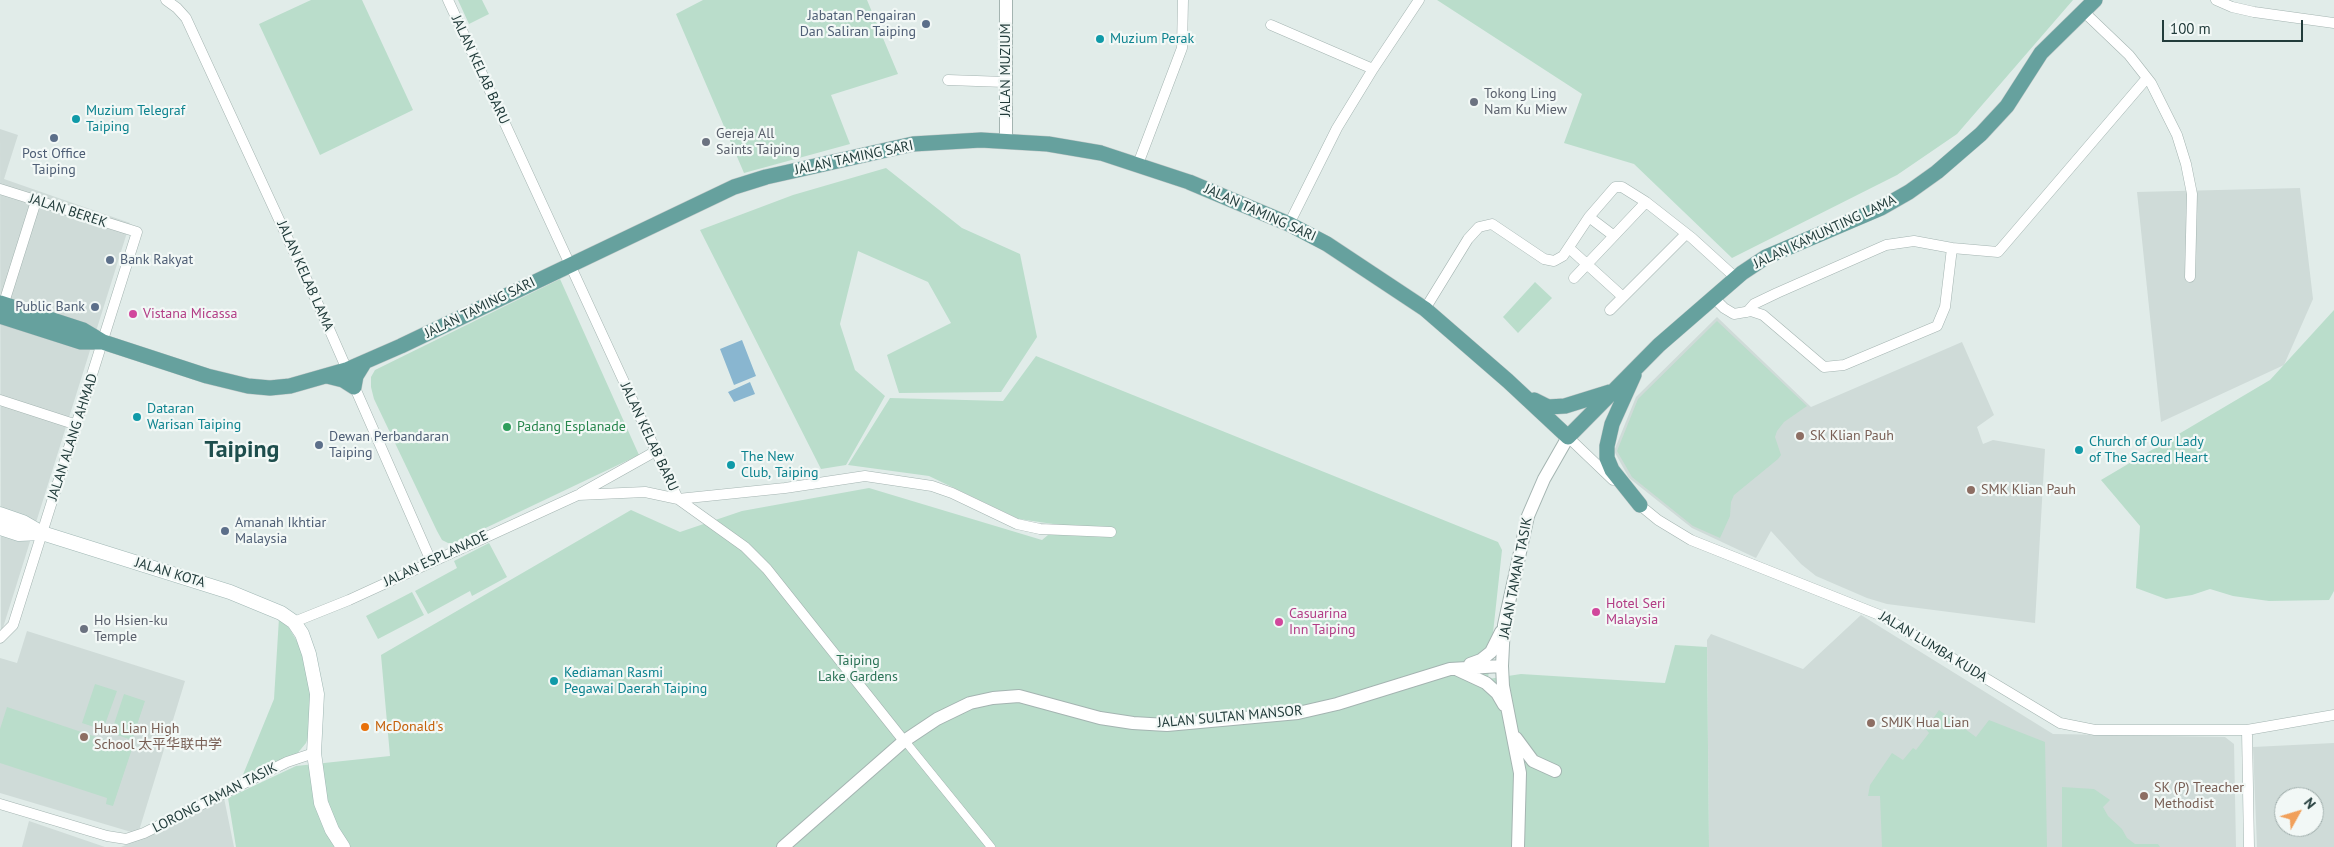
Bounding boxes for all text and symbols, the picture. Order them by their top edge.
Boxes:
place label: Jabatan Pengairan Dan Saliran Taiping [800,8,916,40]
scale bar [2164,10,2305,42]
street label: JALAN KELAB BARU [447,13,513,127]
marker: Jabatan Pengairan Dan Saliran Taiping [920,18,932,30]
text: 100 m [2170,19,2211,38]
street label: JALAN MUZIUM [998,23,1014,117]
place label: Muzium Perak [1110,31,1194,47]
marker: Muzium Perak [1094,33,1106,45]
place label: Tokong Ling Nam Ku Miew [1484,86,1567,118]
marker: Tokong Ling Nam Ku Miew [1468,96,1480,108]
place label: Muzium Telegraf Taiping [86,103,185,136]
marker: Muzium Telegraf Taiping [70,113,82,125]
place label: Gereja All Saints Taiping [716,126,800,158]
marker: Post Office Taiping [48,132,60,144]
marker: Gereja All Saints Taiping [700,136,712,148]
street label: JALAN TAMING SARI [793,137,915,179]
place label: Post Office Taiping [22,146,86,178]
street label: JALAN TAMING SARI [1201,181,1319,245]
street label: JALAN BEREK [27,190,109,232]
street label: JALAN KAMUNTING LAMA [1751,192,1899,272]
street label: JALAN KELAB LAMA [273,218,337,334]
place label: Bank Rakyat [120,252,193,268]
marker: Bank Rakyat [104,254,116,266]
street label: JALAN TAMING SARI [422,274,538,342]
place label: Public Bank [15,299,85,315]
marker: Public Bank [89,301,101,313]
place label: Vistana Micassa [143,306,237,322]
marker: Vistana Micassa [127,308,139,320]
street label: JALAN ALANG AHMAD [45,371,101,503]
street label: JALAN KELAB BARU [616,380,682,494]
place label: Dataran Warisan Taiping [147,401,241,434]
marker: Dataran Warisan Taiping [131,411,143,423]
place label: Padang Esplanade [517,419,626,435]
marker: Padang Esplanade [501,421,513,433]
place label: SK Klian Pauh [1810,428,1894,444]
place label: Dewan Perbandaran Taiping [329,429,449,462]
marker: SK Klian Pauh [1794,430,1806,442]
place label: Church of Our Lady of The Sacred Heart [2089,434,2208,467]
district label: Taiping [205,436,279,464]
marker: Dewan Perbandaran Taiping [313,439,325,451]
marker: Church of Our Lady of The Sacred Heart [2073,444,2085,456]
place label: The New Club, Taiping [741,449,818,482]
marker: The New Club, Taiping [725,459,737,471]
place label: SMK Klian Pauh [1981,482,2076,498]
marker: SMK Klian Pauh [1965,484,1977,496]
place label: Amanah Ikhtiar Malaysia [235,515,326,548]
street label: JALAN TAMAN TASIK [1496,516,1536,640]
marker: Amanah Ikhtiar Malaysia [219,525,231,537]
street label: JALAN ESPLANADE [381,527,491,591]
street label: JALAN KOTA [133,554,207,592]
place label: Hotel Seri Malaysia [1606,596,1665,628]
place label: Casuarina Inn Taiping [1289,606,1356,638]
marker: Hotel Seri Malaysia [1590,606,1602,618]
street label: JALAN LUMBA KUDA [1876,608,1990,686]
place label: Ho Hsien-ku Temple [94,613,168,646]
marker: Casuarina Inn Taiping [1273,616,1285,628]
marker: Ho Hsien-ku Temple [78,623,90,635]
park label: Taiping Lake Gardens [818,653,898,686]
place label: Kediaman Rasmi Pegawai Daerah Taiping [564,665,707,698]
marker: Kediaman Rasmi Pegawai Daerah Taiping [548,675,560,687]
street label: JALAN SULTAN MANSOR [1157,702,1303,732]
place label: SMJK Hua Lian [1881,715,1969,731]
marker: SMJK Hua Lian [1865,717,1877,729]
place label: McDonald's [375,719,443,735]
place label: Hua Lian High School 太平华联中学 [94,721,222,754]
marker: McDonald's [359,721,371,733]
marker: Hua Lian High School 太平华联中学 [78,731,90,743]
street label: LORONG TAMAN TASIK [150,759,280,837]
place label: SK (P) Treacher Methodist [2154,780,2244,812]
north arrow [2274,787,2324,837]
marker: SK (P) Treacher Methodist [2138,790,2150,802]
text: N [2300,794,2320,812]

